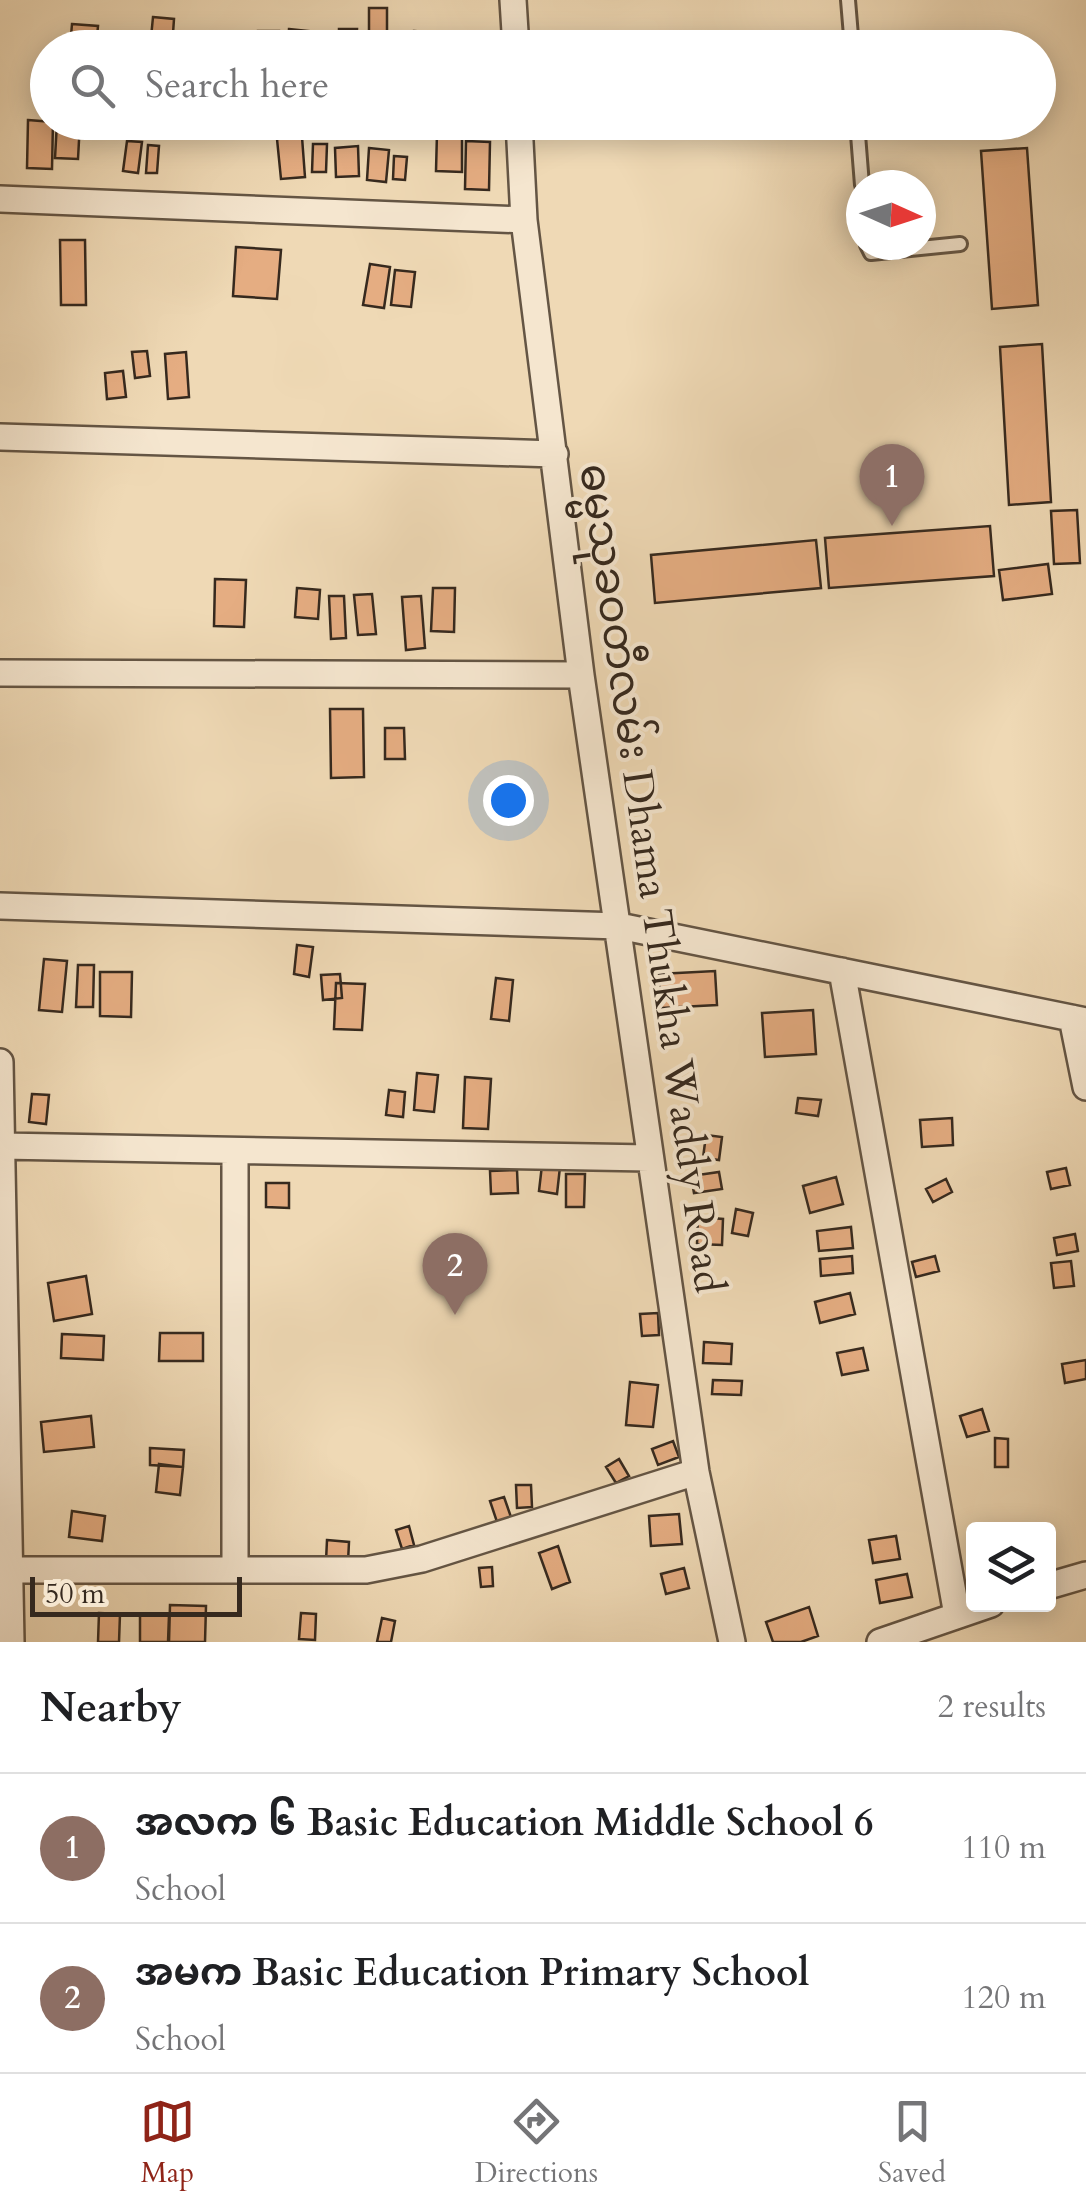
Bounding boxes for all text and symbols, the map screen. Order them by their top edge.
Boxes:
search box [30,30,1056,140]
icon: search [65,58,120,113]
text: Search here [145,59,329,111]
north arrow [846,170,936,260]
pin: 1 [860,444,924,526]
street label: ဓမ္မသုခဝတီလမ်း Dhama Thukha Waddy Road [559,460,738,1297]
your location [483,775,534,826]
pin: 2 [422,1232,488,1315]
map controls [966,1522,1056,1612]
button: layers [966,1522,1056,1612]
scale bar [30,1572,242,1616]
text: 50 m [45,1575,105,1613]
text: Nearby [40,1679,182,1736]
text: 2 results [938,1685,1046,1729]
text: အလက ၆ Basic Education Middle School 6 [135,1797,873,1849]
text: 1 [64,1826,81,1870]
text: 110 m [961,1826,1046,1870]
text: School [135,1868,226,1912]
text: အမက Basic Education Primary School [135,1947,809,1999]
text: 2 [64,1976,81,2020]
text: 120 m [961,1976,1046,2020]
text: School [135,2018,226,2062]
tab: Map [140,2094,195,2192]
tab: Directions [475,2094,598,2192]
tab: Saved [878,2094,946,2192]

